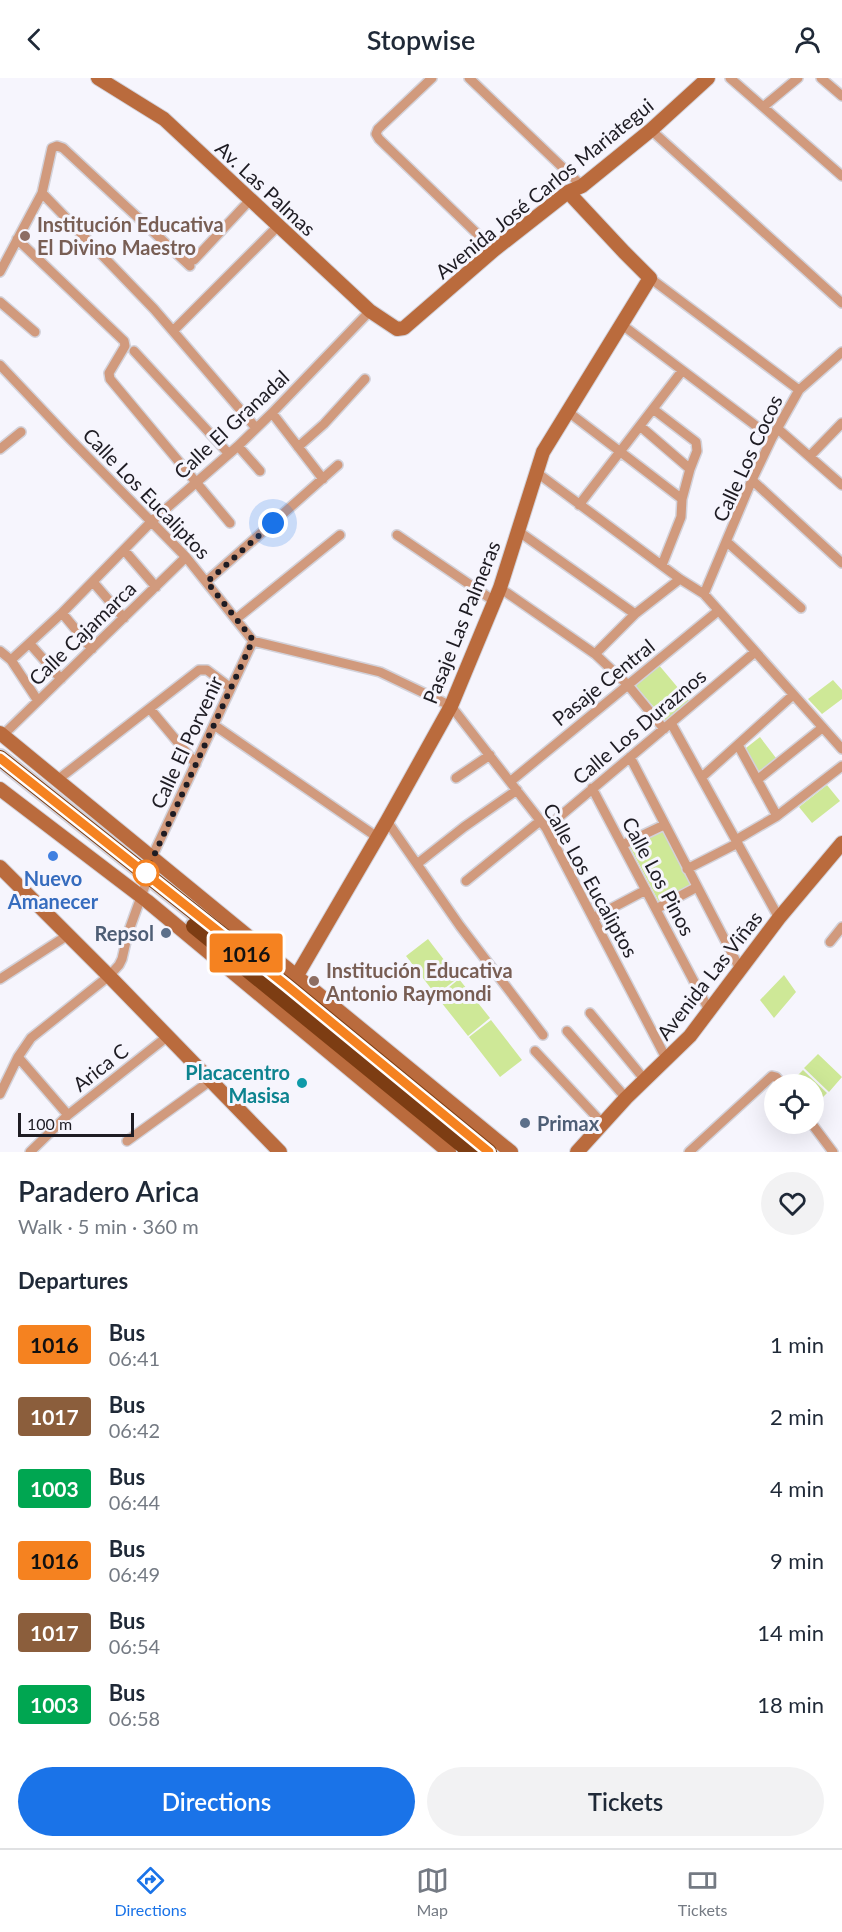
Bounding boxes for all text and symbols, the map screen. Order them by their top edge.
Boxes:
icon: back [18,23,51,56]
text: Stopwise [367,23,475,56]
icon: person [791,23,824,56]
street label: Avenida José Carlos Mariategui [430,93,658,283]
street label: Av. Las Palmas [211,136,321,240]
place label: Institución Educativa El Divino Maestro [37,212,224,259]
marker: Institución Educativa El Divino Maestro [18,229,32,243]
street label: Calle El Granadal [169,365,293,483]
street label: Calle Los Cocos [707,391,787,525]
street label: Calle Los Eucaliptos [78,423,216,563]
your location [258,508,288,538]
street label: Pasaje Las Palmeras [417,537,505,707]
street label: Calle Cajamarca [24,576,140,690]
street label: Pasaje Central [547,634,659,730]
street label: Calle Los Duraznos [567,663,711,789]
street label: Calle El Porvenir [145,671,228,812]
street label: Calle Los Eucaliptos [539,799,643,961]
street label: Calle Los Pinos [618,813,700,939]
marker: Nuevo Amanecer [46,849,60,863]
unlabelled marker [133,860,159,886]
place label: Nuevo Amanecer [7,866,99,913]
street label: Avenida Las Viñas [651,906,767,1044]
place label: Repsol [95,921,154,945]
marker: Repsol [159,926,173,940]
line badge: 1016 [204,934,288,972]
text: 1016 [222,941,270,966]
place label: Institución Educativa Antonio Raymondi [325,958,513,1005]
marker: Institución Educativa Antonio Raymondi [307,974,321,988]
street label: Arica C [68,1038,132,1096]
place label: Placacentro Masisa [185,1060,290,1107]
map controls [764,1074,824,1134]
button: locate [764,1074,824,1134]
marker: Placacentro Masisa [295,1076,309,1090]
scale bar [18,1110,134,1138]
place label: Primax [537,1111,600,1135]
text: 100 m [27,1114,72,1133]
marker: Primax [518,1116,532,1130]
button: heart [761,1172,824,1235]
text: Paradero Arica [18,1174,199,1208]
text: Walk · 5 min · 360 m [18,1214,199,1238]
text: Departures [18,1267,128,1294]
text: Bus [109,1319,145,1346]
text: 1 min [770,1331,824,1358]
text: 1016 [30,1332,79,1357]
text: 06:41 [109,1346,160,1370]
text: Bus [109,1391,145,1418]
text: 2 min [770,1403,824,1430]
text: 1017 [30,1404,79,1429]
text: 06:42 [109,1418,160,1442]
text: Bus [109,1463,145,1490]
text: 4 min [770,1475,824,1502]
text: 1003 [30,1476,79,1501]
text: 06:44 [109,1490,160,1514]
text: Bus [109,1535,145,1562]
text: 9 min [770,1547,824,1574]
text: 1016 [30,1548,79,1573]
text: 06:49 [109,1562,160,1586]
text: Bus [109,1607,145,1634]
text: 14 min [757,1619,824,1646]
text: 1017 [30,1620,79,1645]
text: 06:54 [109,1634,160,1658]
text: Bus [109,1679,145,1706]
text: 18 min [757,1691,824,1718]
text: 1003 [30,1692,79,1717]
text: 06:58 [109,1706,160,1730]
button: Directions [18,1767,415,1836]
button: Tickets [427,1767,824,1836]
tab: Directions [115,1864,187,1919]
tab: Map [416,1864,449,1919]
tab: Tickets [678,1864,727,1919]

